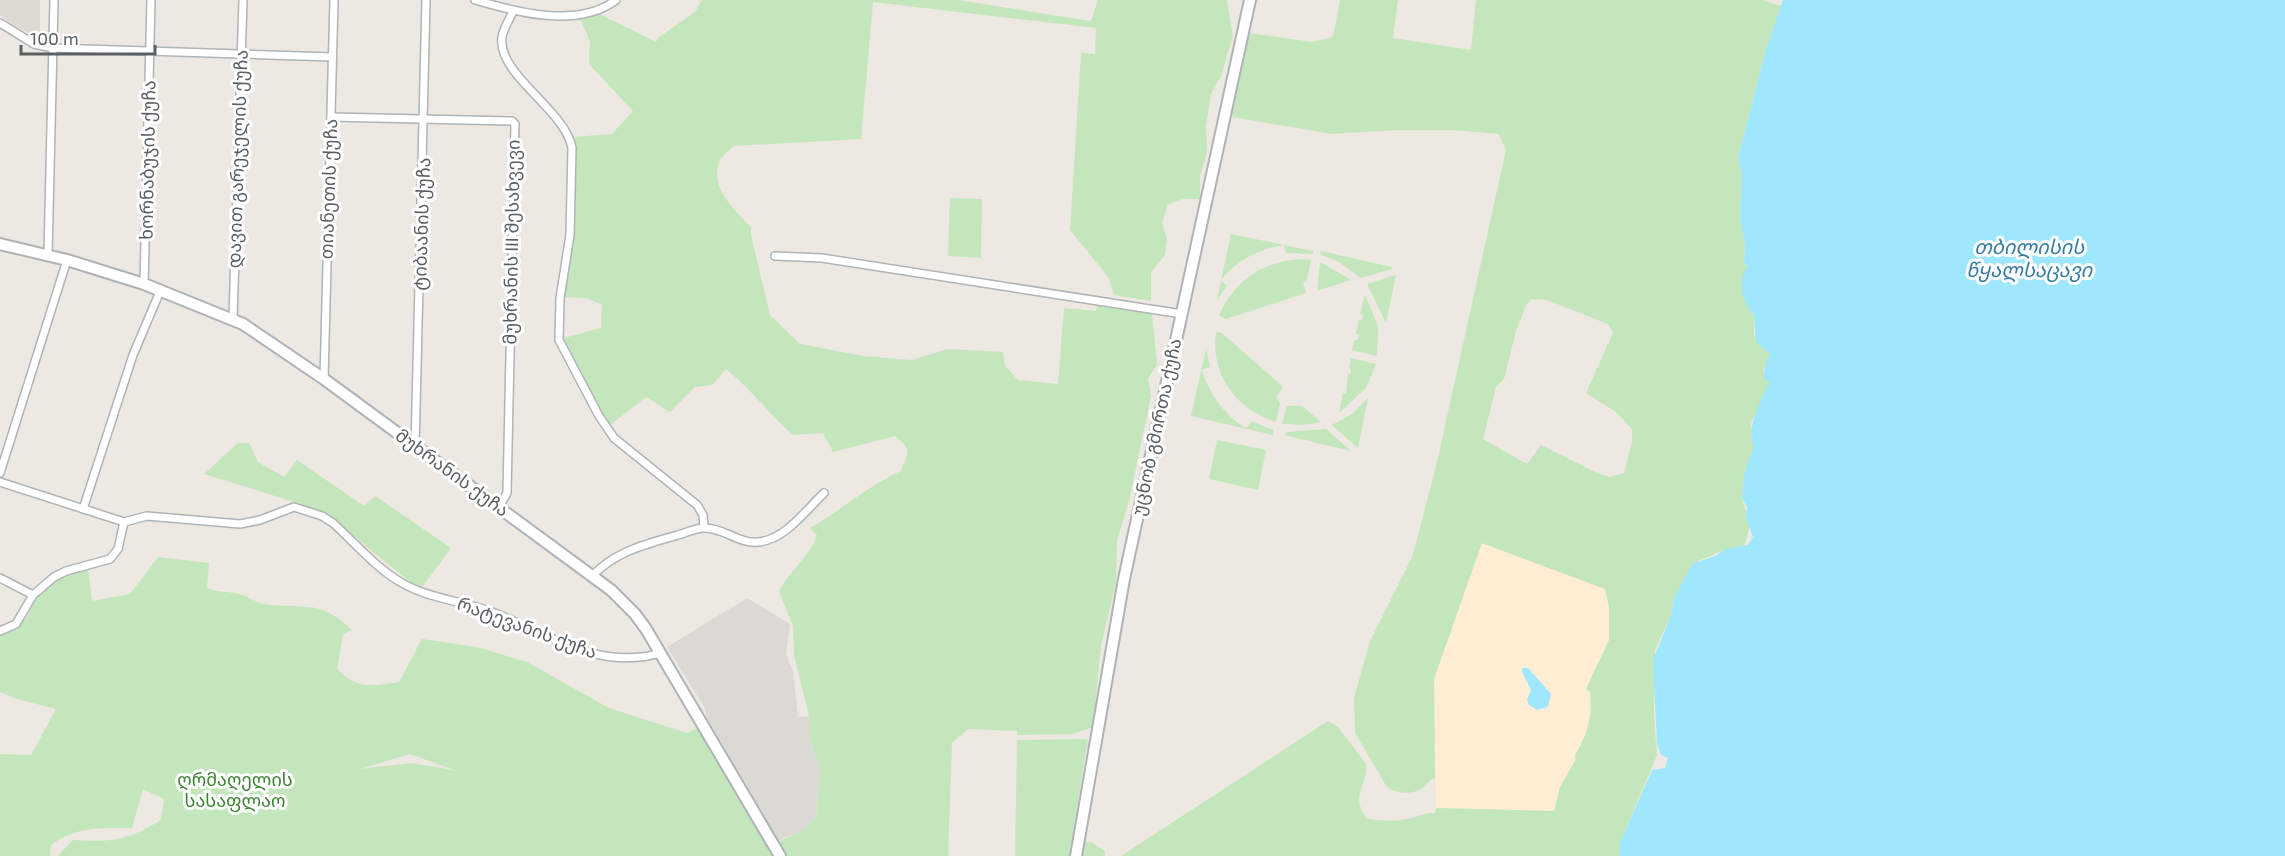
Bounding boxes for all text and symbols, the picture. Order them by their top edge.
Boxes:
scale bar [21,18,154,56]
text: 100 m [30,27,79,49]
street label: დავით გარეჯელის ქუჩა [222,49,253,269]
street label: ხორნაბუჯის ქუჩა [135,80,160,240]
street label: თიანეთის ქუჩა [315,118,342,260]
street label: მუხრანის III შესახვევი [498,139,525,345]
street label: ტიბაანის ქუჩა [408,157,435,291]
water label: თბილისის წყალსაცავი [1966,234,2094,282]
street label: უცნობ გმირთა ქუჩა [1126,336,1187,518]
street label: მუხრანის ქუჩა [391,424,514,522]
street label: რატევანის ქუჩა [454,592,600,663]
park label: ღრმაღელის სასაფლაო [177,768,293,812]

